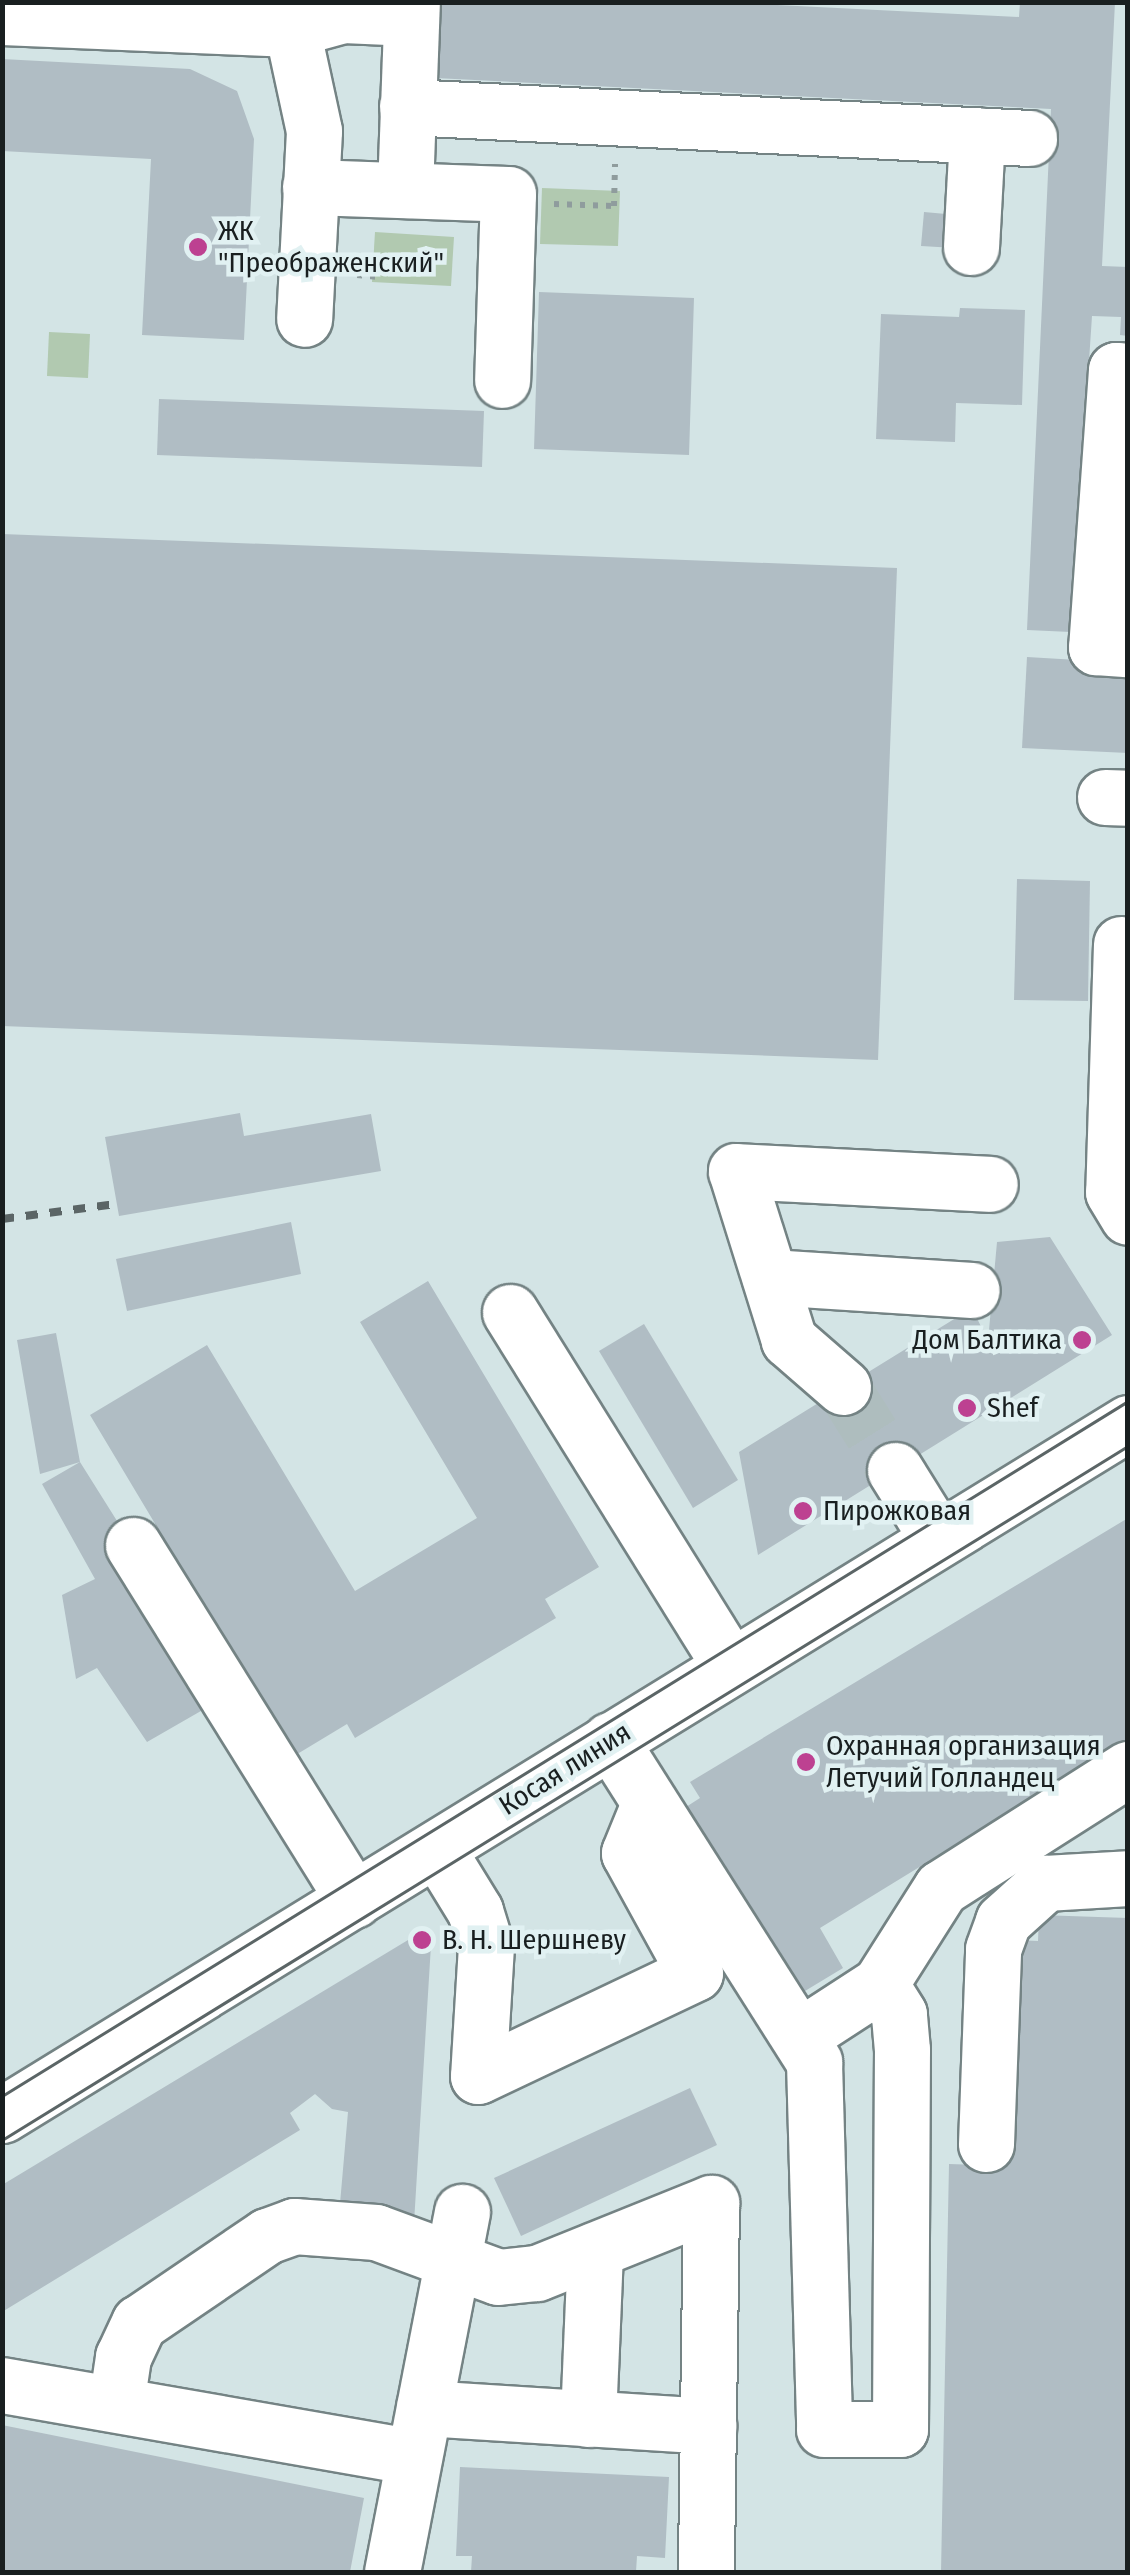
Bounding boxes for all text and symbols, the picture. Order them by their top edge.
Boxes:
place label: ЖК "Преображенский" [218,214,444,280]
marker: ЖК "Преображенский" [187,236,209,258]
place label: Дом Балтика [912,1323,1062,1357]
marker: Дом Балтика [1071,1329,1093,1351]
place label: Shef [987,1391,1038,1425]
marker: Shef [956,1397,978,1419]
place label: Пирожковая [823,1494,971,1528]
marker: Пирожковая [792,1500,814,1522]
street label: Косая линия [493,1715,637,1823]
place label: Охранная организация Летучий Голландец [826,1729,1101,1795]
marker: Охранная организация Летучий Голландец [795,1751,817,1773]
place label: В. Н. Шершневу [442,1923,626,1957]
marker: В. Н. Шершневу [411,1929,433,1951]

